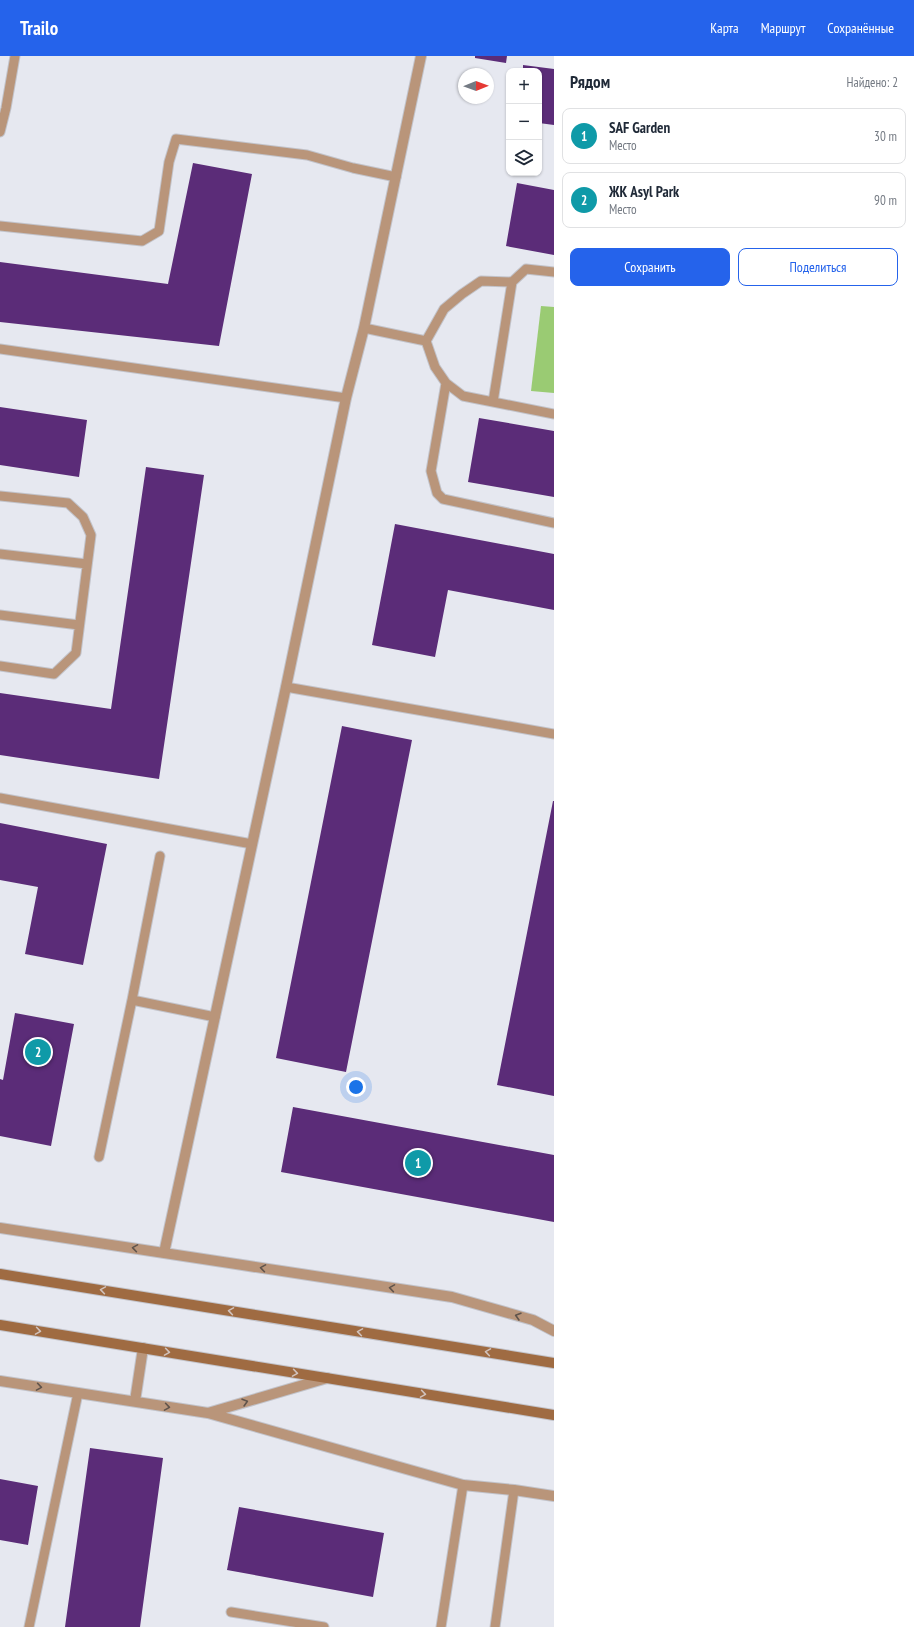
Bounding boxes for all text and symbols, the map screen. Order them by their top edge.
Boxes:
text: Trailo [20,16,58,40]
text: Карта [710,19,739,37]
text: Маршрут [761,19,805,37]
text: Сохранённые [827,19,894,37]
north arrow [458,68,494,104]
map controls [506,68,542,176]
button: + [506,68,542,104]
text: Рядом [570,71,610,93]
text: Найдено: 2 [847,74,898,91]
button: − [506,104,542,140]
text: SAF Garden [609,118,670,137]
text: 1 [581,128,587,145]
text: 30 m [874,128,897,145]
text: Место [609,137,637,154]
button: layers [506,140,542,176]
text: ЖК Asyl Park [609,182,679,201]
text: 2 [581,192,587,209]
text: 90 m [874,192,897,209]
text: Место [609,201,637,218]
button: Сохранить [570,248,730,286]
button: Поделиться [738,248,898,286]
pin: 2 [25,1037,51,1067]
your location [346,1077,366,1097]
pin: 1 [405,1148,431,1178]
one-way arrow [132,1244,138,1253]
one-way arrow [260,1264,266,1273]
one-way arrow [389,1284,395,1292]
one-way arrow [100,1286,106,1295]
one-way arrow [228,1307,234,1316]
one-way arrow [515,1312,522,1320]
one-way arrow [35,1326,42,1335]
one-way arrow [356,1328,363,1336]
one-way arrow [164,1347,170,1356]
one-way arrow [485,1348,491,1357]
one-way arrow [292,1368,298,1377]
one-way arrow [35,1382,42,1391]
one-way arrow [420,1389,427,1398]
one-way arrow [241,1398,248,1407]
one-way arrow [164,1402,170,1410]

